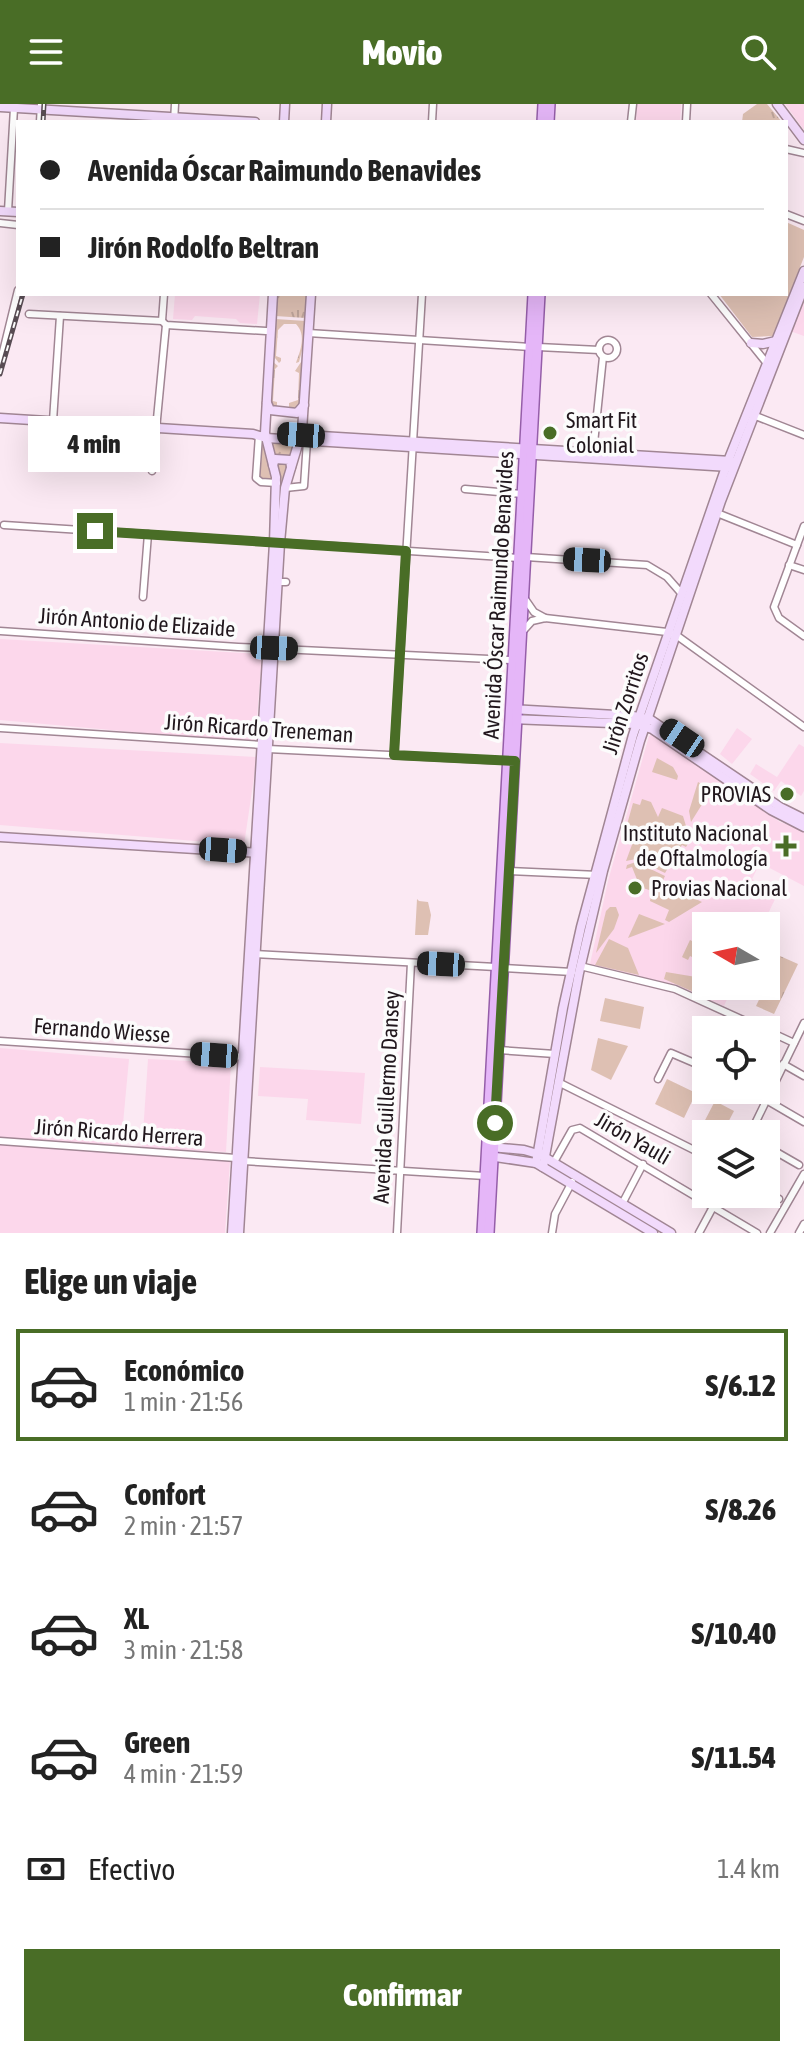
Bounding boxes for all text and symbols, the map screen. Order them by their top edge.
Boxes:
icon: menu [24,30,68,74]
icon: search [736,30,780,74]
text: Movio [362,31,442,73]
text: Avenida Óscar Raimundo Benavides [88,153,481,187]
text: Jirón Rodolfo Beltran [88,230,319,264]
place label: Smart Fit Colonial [566,407,637,458]
callout: 4 min [29,415,161,471]
car [276,421,326,449]
marker: Smart Fit Colonial [541,424,559,442]
text: 4 min [67,429,121,459]
street label: Avenida Óscar Raimundo Benavides [477,450,519,740]
route end [77,513,113,549]
car [562,547,612,573]
street label: Jirón Antonio de Elizaide [38,602,236,642]
car [250,635,298,661]
street label: Jirón Zorritos [596,649,654,757]
street label: Jirón Ricardo Treneman [164,708,354,748]
car [655,715,709,761]
place label: PROVIAS [700,781,771,807]
marker: PROVIAS [778,785,796,803]
place label: Instituto Nacional de Oftalmología [623,820,768,871]
marker: Instituto Nacional de Oftalmología [775,835,797,857]
car [198,836,248,864]
place label: Provias Nacional [651,875,787,901]
marker: Provias Nacional [626,879,644,897]
north arrow [692,912,780,1000]
map controls [692,912,780,1208]
car [416,951,466,977]
street label: Avenida Guillermo Dansey [367,990,405,1204]
street label: Fernando Wiesse [33,1012,171,1048]
button: locate [692,1016,780,1104]
car [189,1041,239,1069]
route start [477,1105,513,1141]
street label: Jirón Yauli [591,1106,675,1170]
street label: Jirón Ricardo Herrera [34,1113,204,1151]
button: layers [692,1120,780,1208]
text: Elige un viaje [24,1260,197,1302]
icon: car [28,1349,100,1421]
text: Económico [124,1353,244,1387]
text: S/6.12 [706,1368,776,1402]
text: 1 min · 21:56 [124,1387,243,1417]
icon: car [28,1473,100,1545]
text: Confort [124,1477,206,1511]
text: S/8.26 [706,1492,776,1526]
text: 2 min · 21:57 [124,1511,243,1541]
icon: car [28,1597,100,1669]
text: XL [124,1601,149,1635]
text: S/10.40 [692,1616,776,1650]
text: 3 min · 21:58 [124,1635,243,1665]
icon: car [28,1721,100,1793]
text: Green [124,1725,190,1759]
text: S/11.54 [692,1740,776,1774]
text: 4 min · 21:59 [124,1759,243,1789]
icon: cash [24,1847,68,1891]
text: Efectivo [88,1852,175,1886]
text: 1.4 km [717,1854,780,1884]
button: Confirmar [24,1949,780,2041]

